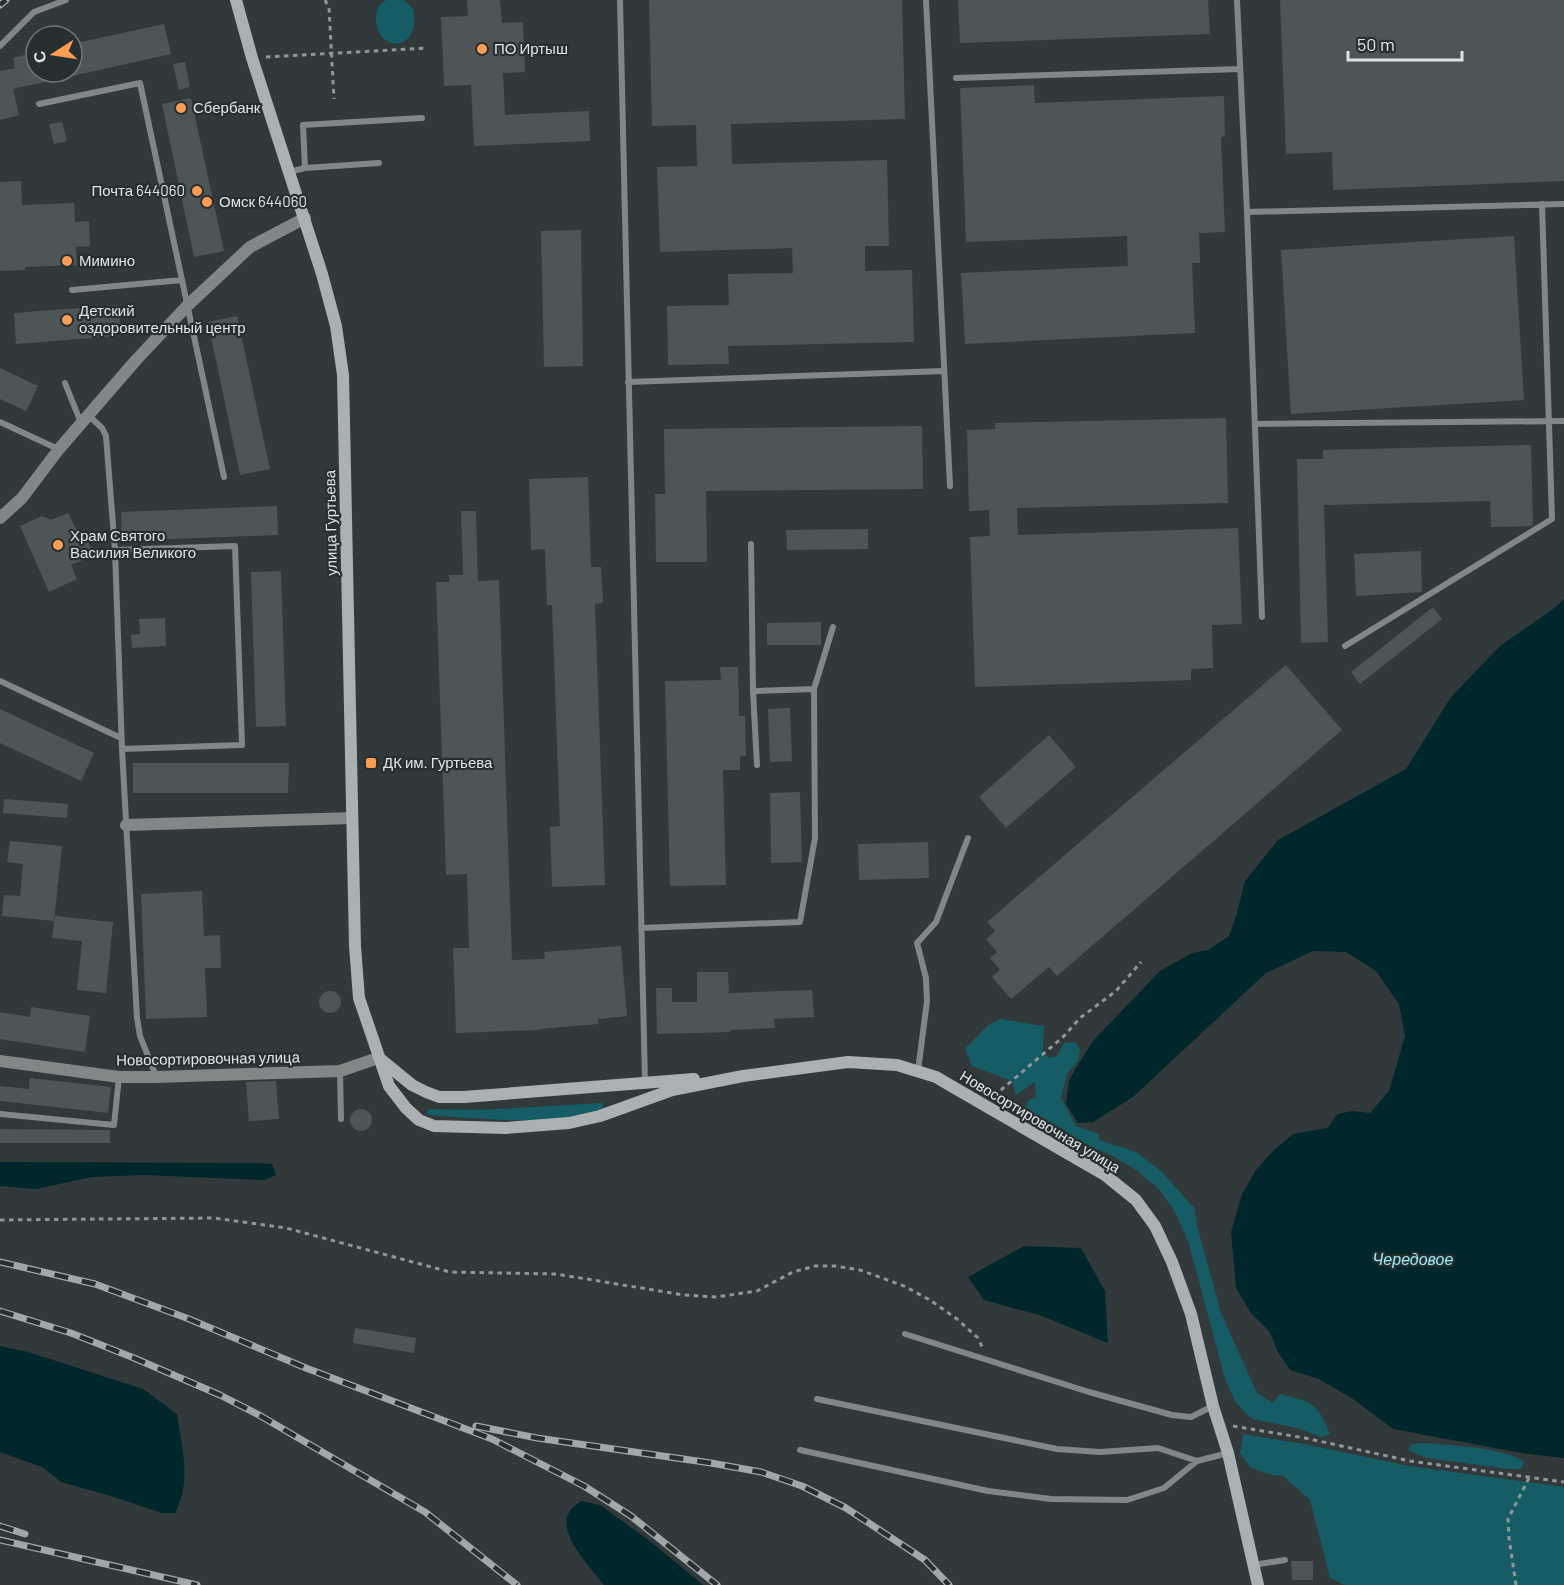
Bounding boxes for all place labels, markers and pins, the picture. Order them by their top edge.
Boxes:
place label: ПО Иртыш [494,39,568,57]
marker: ПО Иртыш [475,42,489,56]
place label: Сбербанк [193,98,261,116]
marker: Сбербанк [174,101,188,115]
place label: Почта 644060 [91,181,185,199]
marker: Почта 644060 [190,184,204,198]
place label: Омск 644060 [219,192,307,210]
marker: Омск 644060 [200,195,214,209]
place label: Мимино [79,251,135,269]
marker: Мимино [60,254,74,268]
place label: Детский оздоровительный центр [79,301,246,336]
marker: Детский оздоровительный центр [60,313,74,327]
place label: Храм Святого Василия Великого [70,526,196,561]
marker: Храм Святого Василия Великого [51,538,65,552]
place label: ДК им. Гуртьева [383,753,493,771]
marker: ДК им. Гуртьева [364,756,378,770]

